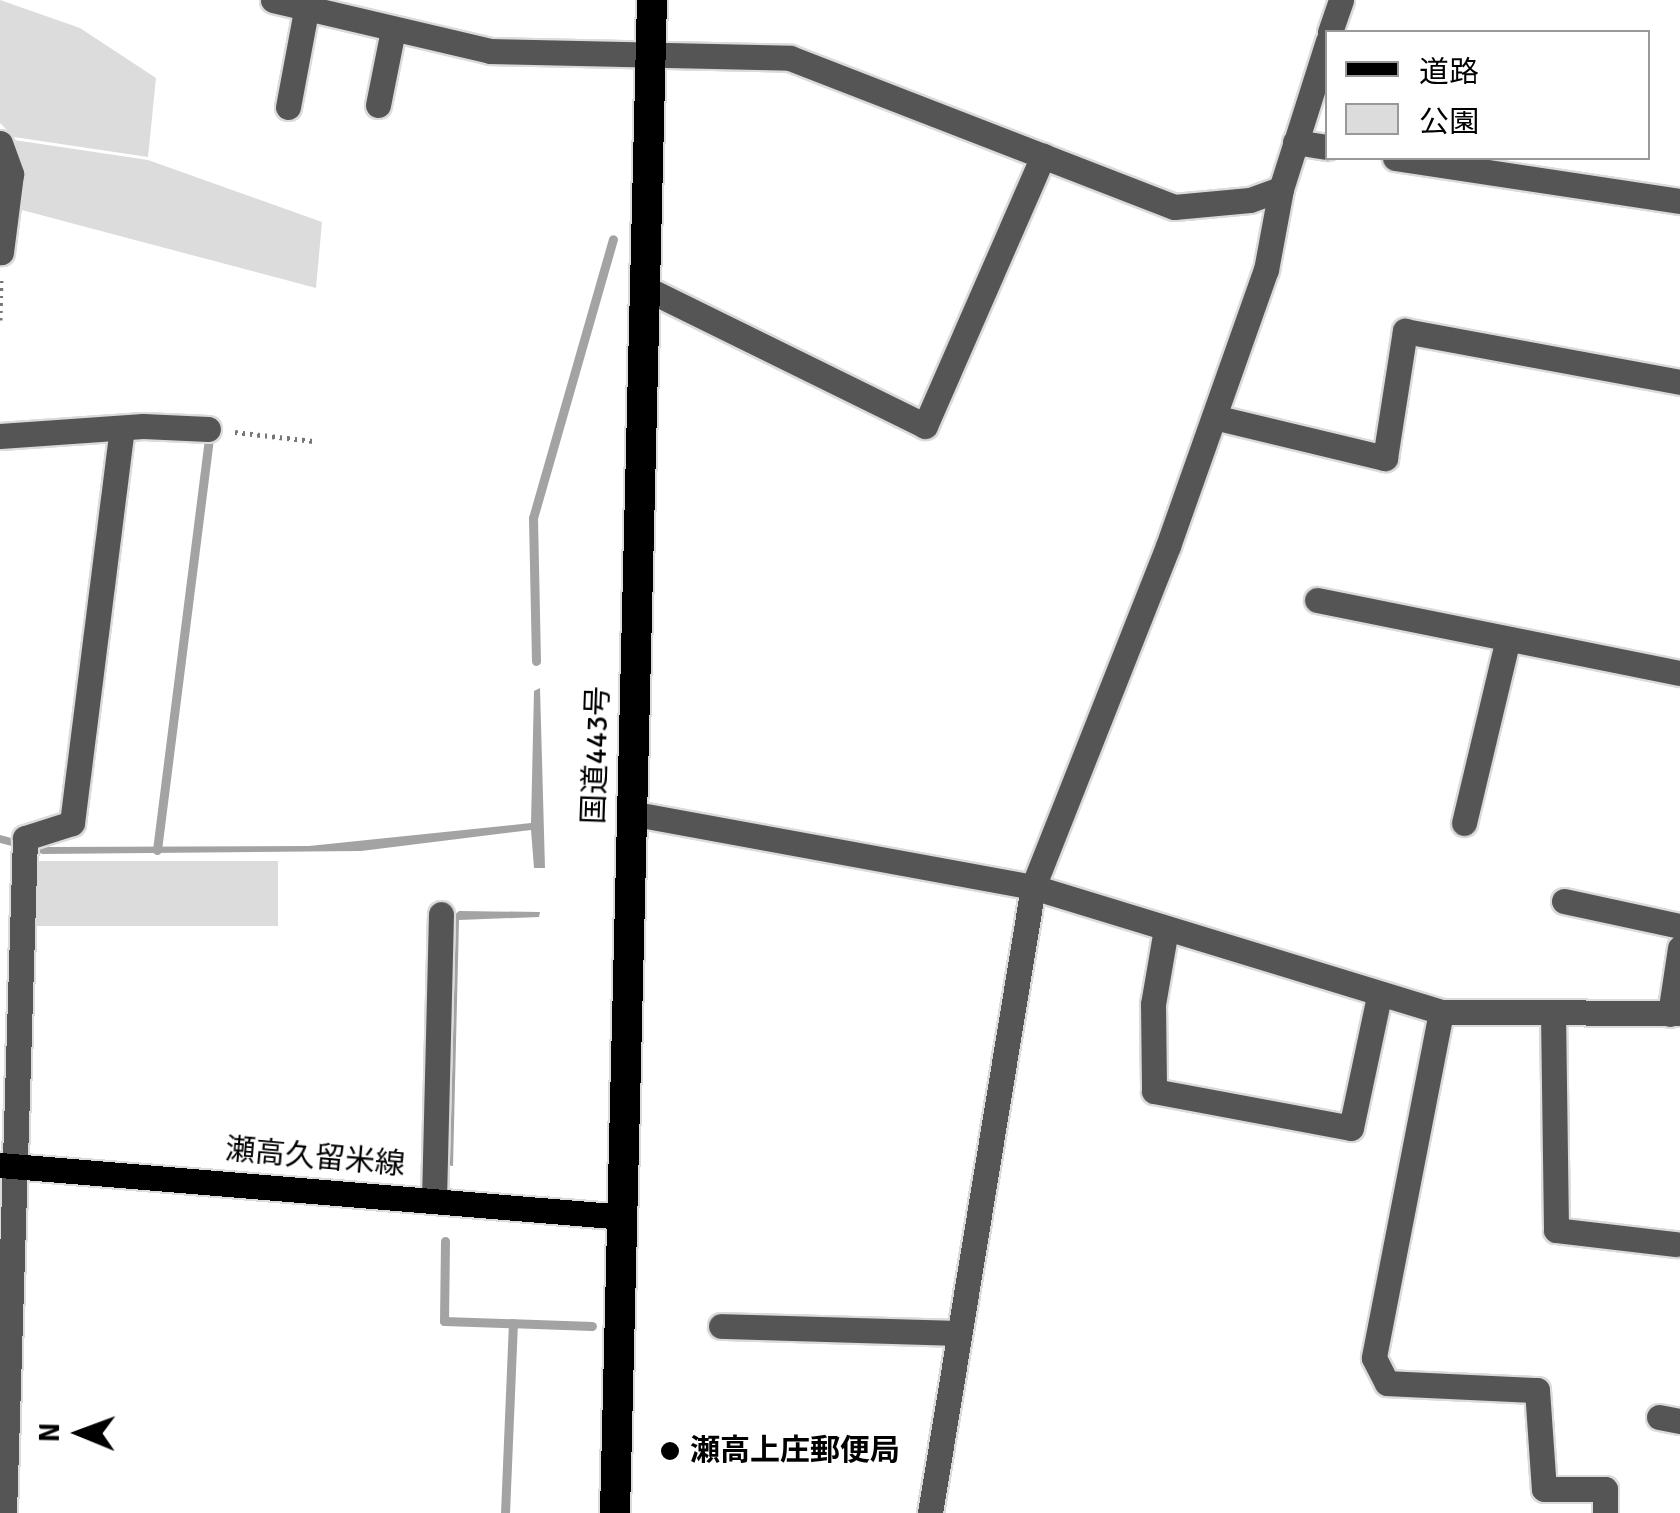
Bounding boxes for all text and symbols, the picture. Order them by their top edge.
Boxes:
legend [1325,30,1650,160]
text: 道路 [1419,54,1479,91]
text: 公園 [1419,104,1479,141]
street label: 国道443号 [577,685,617,825]
street label: 瀬高久留米線 [224,1132,406,1184]
north arrow [30,1383,130,1483]
text: N [33,1422,67,1443]
place label: 瀬高上庄郵便局 [690,1433,900,1469]
marker: 瀬高上庄郵便局 [659,1440,681,1462]

